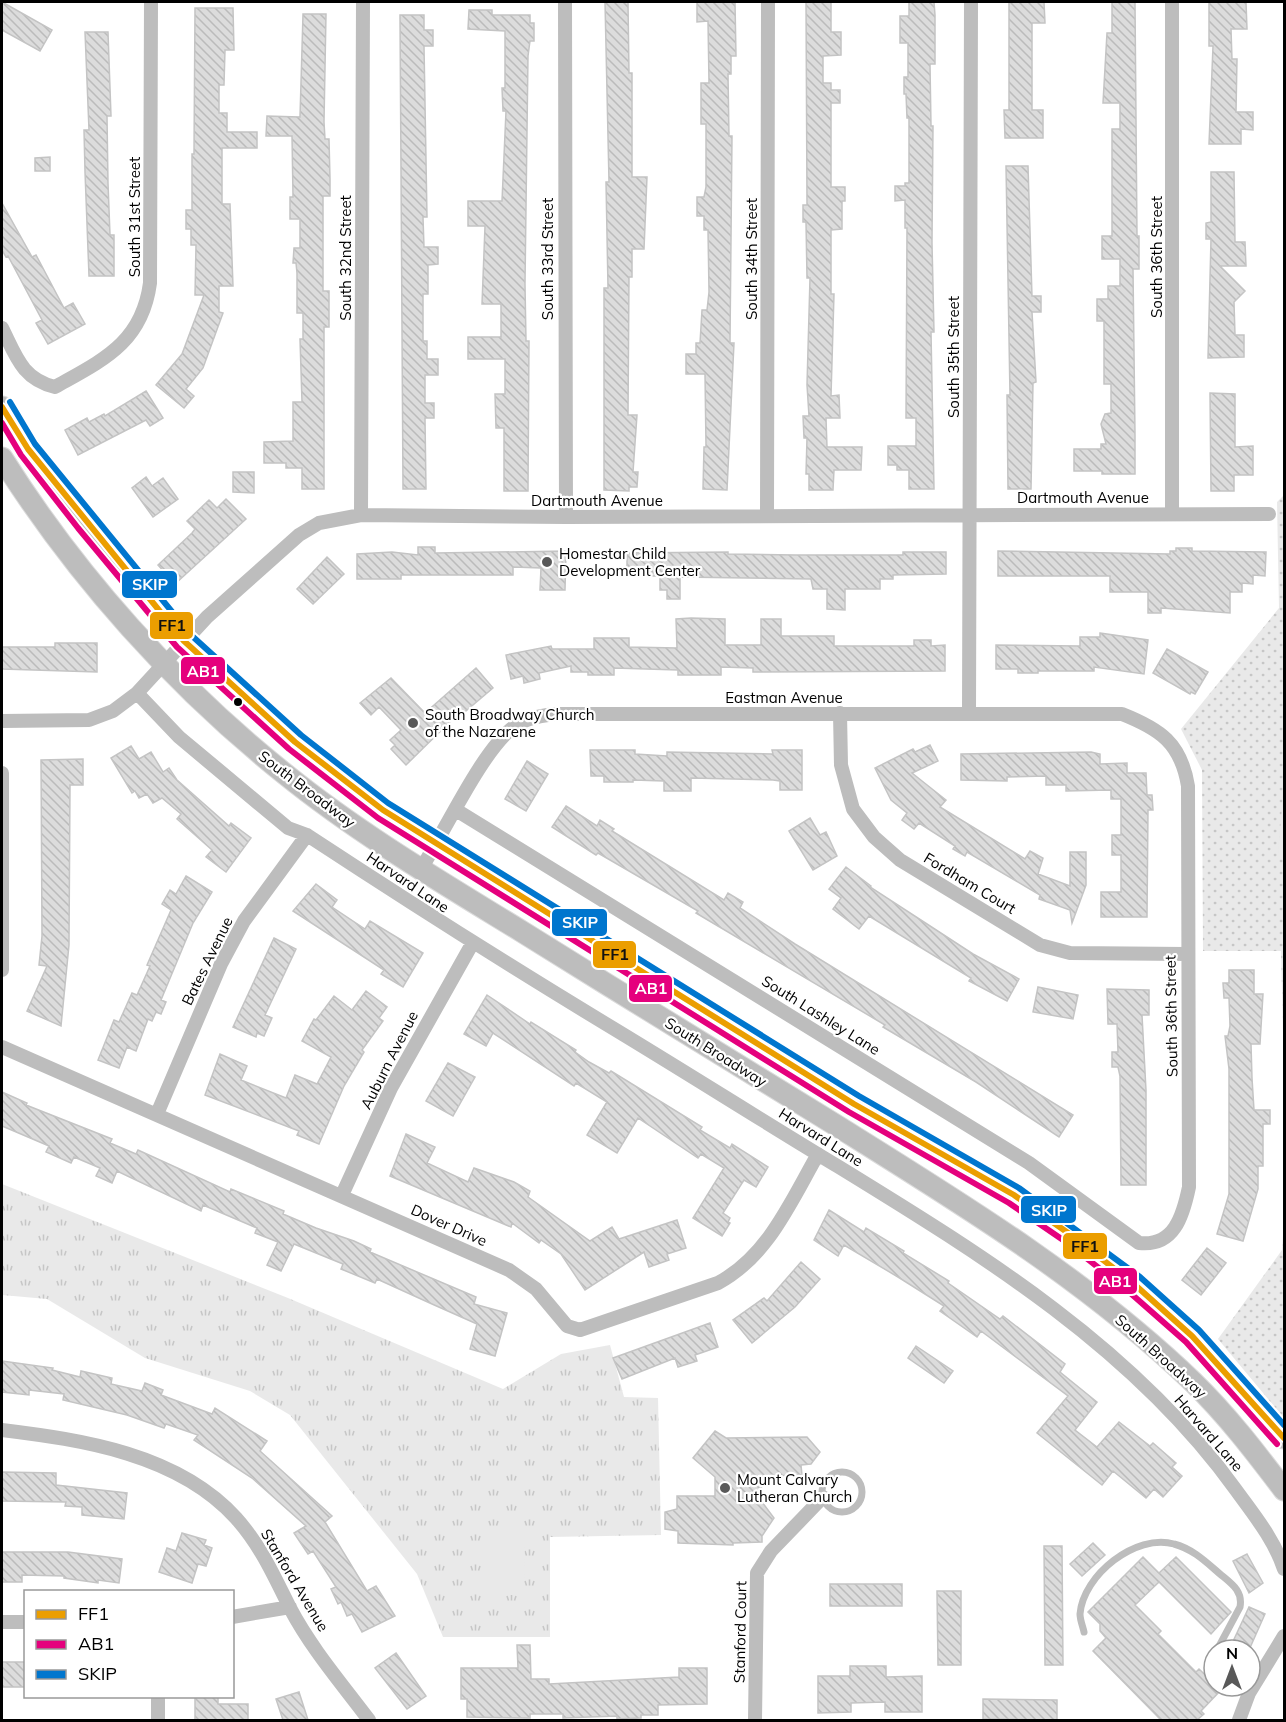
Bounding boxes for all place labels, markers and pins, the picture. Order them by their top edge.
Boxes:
place label: Homestar Child Development Center [559,544,701,580]
marker: Homestar Child Development Center [540,555,554,569]
unlabelled marker [232,696,244,708]
place label: South Broadway Church of the Nazarene [425,705,595,741]
marker: South Broadway Church of the Nazarene [406,716,420,730]
place label: Mount Calvary Lutheran Church [737,1470,852,1506]
marker: Mount Calvary Lutheran Church [718,1481,732,1495]

